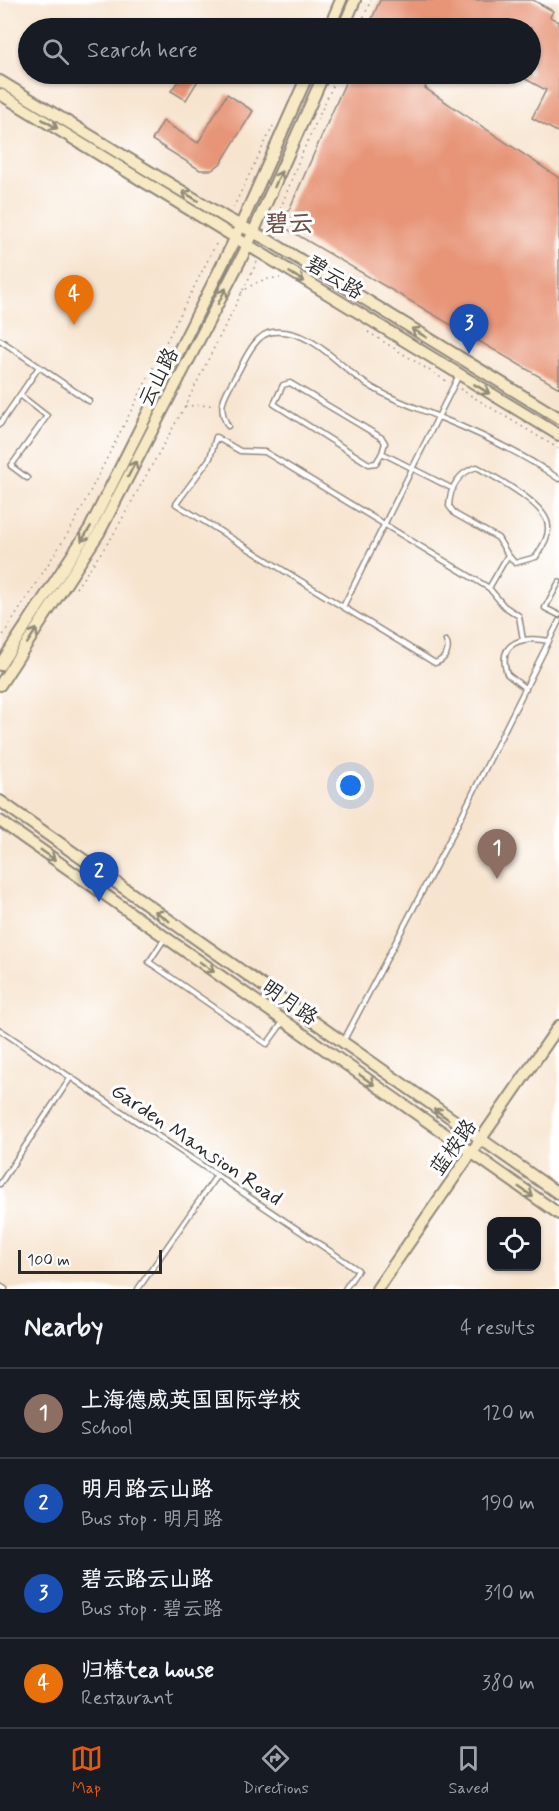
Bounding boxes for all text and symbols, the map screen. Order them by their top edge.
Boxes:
search box [18,18,541,84]
icon: search [39,35,72,68]
text: Search here [87,37,198,65]
one-way arrow [41,119,58,131]
one-way arrow [273,171,284,189]
one-way arrow [182,190,199,202]
district label: 碧云 [265,209,313,240]
street label: 碧云路 [300,249,369,306]
one-way arrow [288,272,305,284]
pin: 4 [54,276,94,325]
one-way arrow [216,288,228,305]
pin: 3 [450,304,488,354]
one-way arrow [411,326,428,339]
street label: 云山路 [132,343,186,412]
one-way arrow [473,383,490,395]
one-way arrow [127,461,139,479]
one-way arrow [79,525,91,542]
one-way arrow [26,628,38,645]
your location [336,771,365,800]
pin: 1 [478,830,516,879]
one-way arrow [39,849,55,861]
pin: 2 [80,852,118,902]
one-way arrow [155,910,171,922]
one-way arrow [199,961,215,973]
street label: 明月路 [256,973,323,1032]
one-way arrow [358,1074,374,1086]
street label: Garden Mansion Road [105,1077,288,1213]
one-way arrow [434,1108,450,1120]
street label: 蓝桉路 [424,1114,484,1181]
one-way arrow [518,1186,534,1198]
map controls [487,1217,541,1271]
button: locate [487,1217,541,1271]
scale bar [18,1247,162,1274]
text: 100 m [27,1250,70,1271]
text: Nearby [24,1311,103,1345]
text: 4 results [460,1315,535,1342]
text: 上海德威英国国际学校 [81,1387,301,1415]
text: 1 [39,1400,48,1427]
text: 120 m [482,1400,535,1427]
text: School [81,1415,133,1442]
text: 明月路云山路 [81,1476,213,1504]
text: 2 [39,1490,48,1517]
text: 190 m [481,1490,535,1517]
text: Bus stop · 明月路 [81,1506,223,1533]
text: 碧云路云山路 [81,1566,213,1594]
text: 3 [39,1580,48,1607]
text: 310 m [484,1580,535,1607]
text: Bus stop · 碧云路 [81,1596,223,1623]
text: 归椿tea house [81,1657,214,1685]
text: 4 [38,1670,49,1697]
text: 380 m [482,1670,535,1697]
text: Restaurant [81,1685,174,1712]
tab: Map [70,1742,103,1799]
tab: Directions [243,1742,309,1799]
tab: Saved [449,1742,489,1799]

